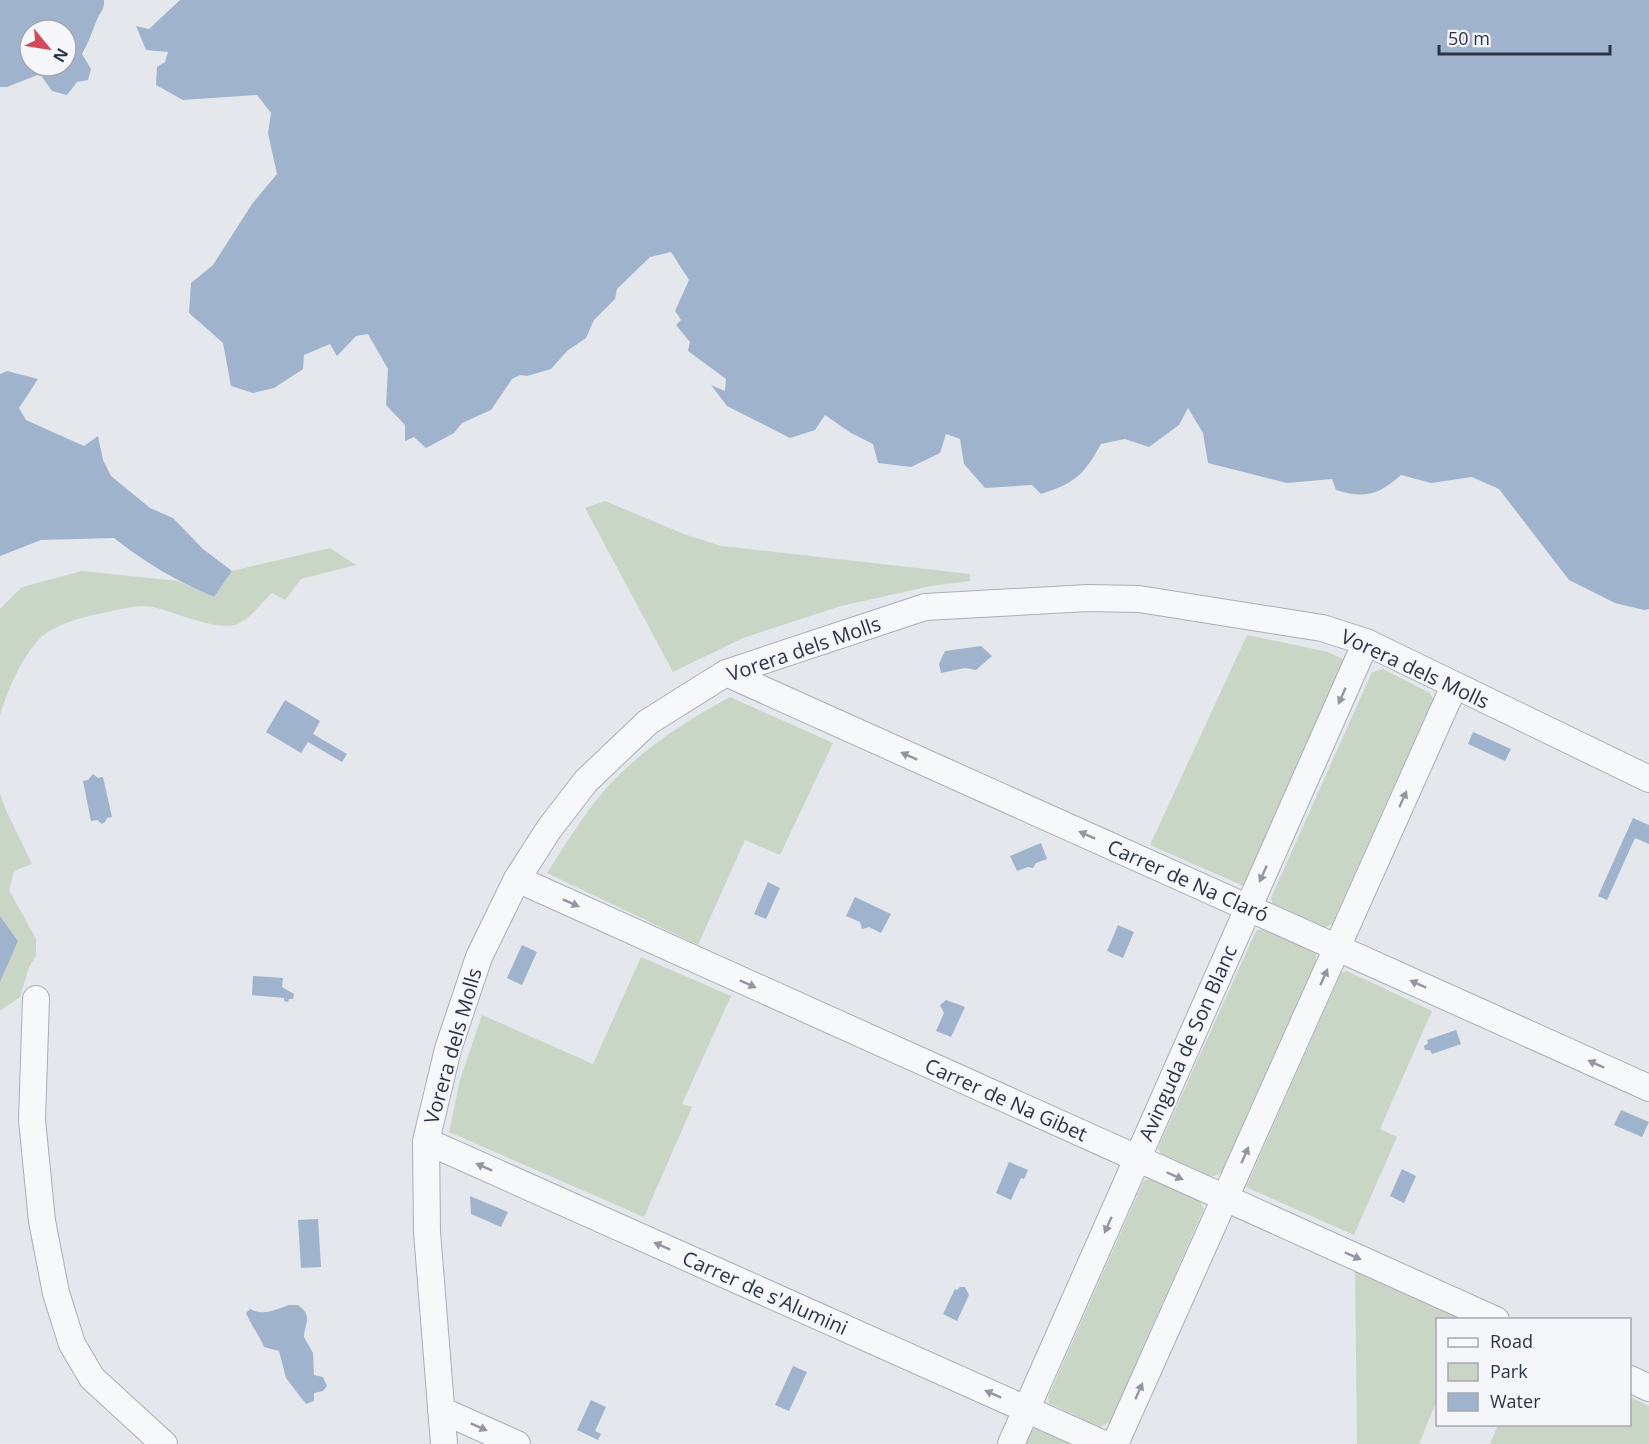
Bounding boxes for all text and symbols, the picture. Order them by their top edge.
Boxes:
north arrow [18,18,78,78]
scale bar [1439,18,1610,56]
text: 50 m [1448,26,1490,50]
text: N [48,44,74,67]
street label: Vorera dels Molls [723,610,884,687]
street label: Vorera dels Molls [1337,622,1494,715]
one-way arrow [1337,687,1347,705]
one-way arrow [900,751,917,760]
one-way arrow [1399,790,1409,808]
one-way arrow [1078,831,1095,840]
street label: Carrer de Na Claró [1103,833,1273,928]
one-way arrow [1258,866,1268,884]
one-way arrow [562,899,579,908]
street label: Avinguda de Son Blanc [1132,941,1243,1145]
street label: Vorera dels Molls [417,965,488,1127]
one-way arrow [1320,968,1329,986]
one-way arrow [740,979,757,988]
one-way arrow [1409,980,1426,989]
street label: Carrer de Na Gibet [921,1052,1092,1147]
one-way arrow [1587,1060,1604,1069]
one-way arrow [1240,1146,1250,1164]
one-way arrow [475,1162,493,1171]
one-way arrow [1166,1172,1184,1181]
one-way arrow [1103,1217,1112,1234]
one-way arrow [653,1241,671,1251]
street label: Carrer de s'Alumini [678,1244,852,1341]
one-way arrow [1344,1251,1362,1261]
legend [1436,1318,1631,1426]
text: Road [1490,1329,1533,1353]
text: Park [1490,1359,1528,1383]
one-way arrow [1134,1381,1144,1399]
text: Water [1490,1389,1541,1413]
one-way arrow [985,1390,1002,1399]
one-way arrow [470,1423,488,1432]

